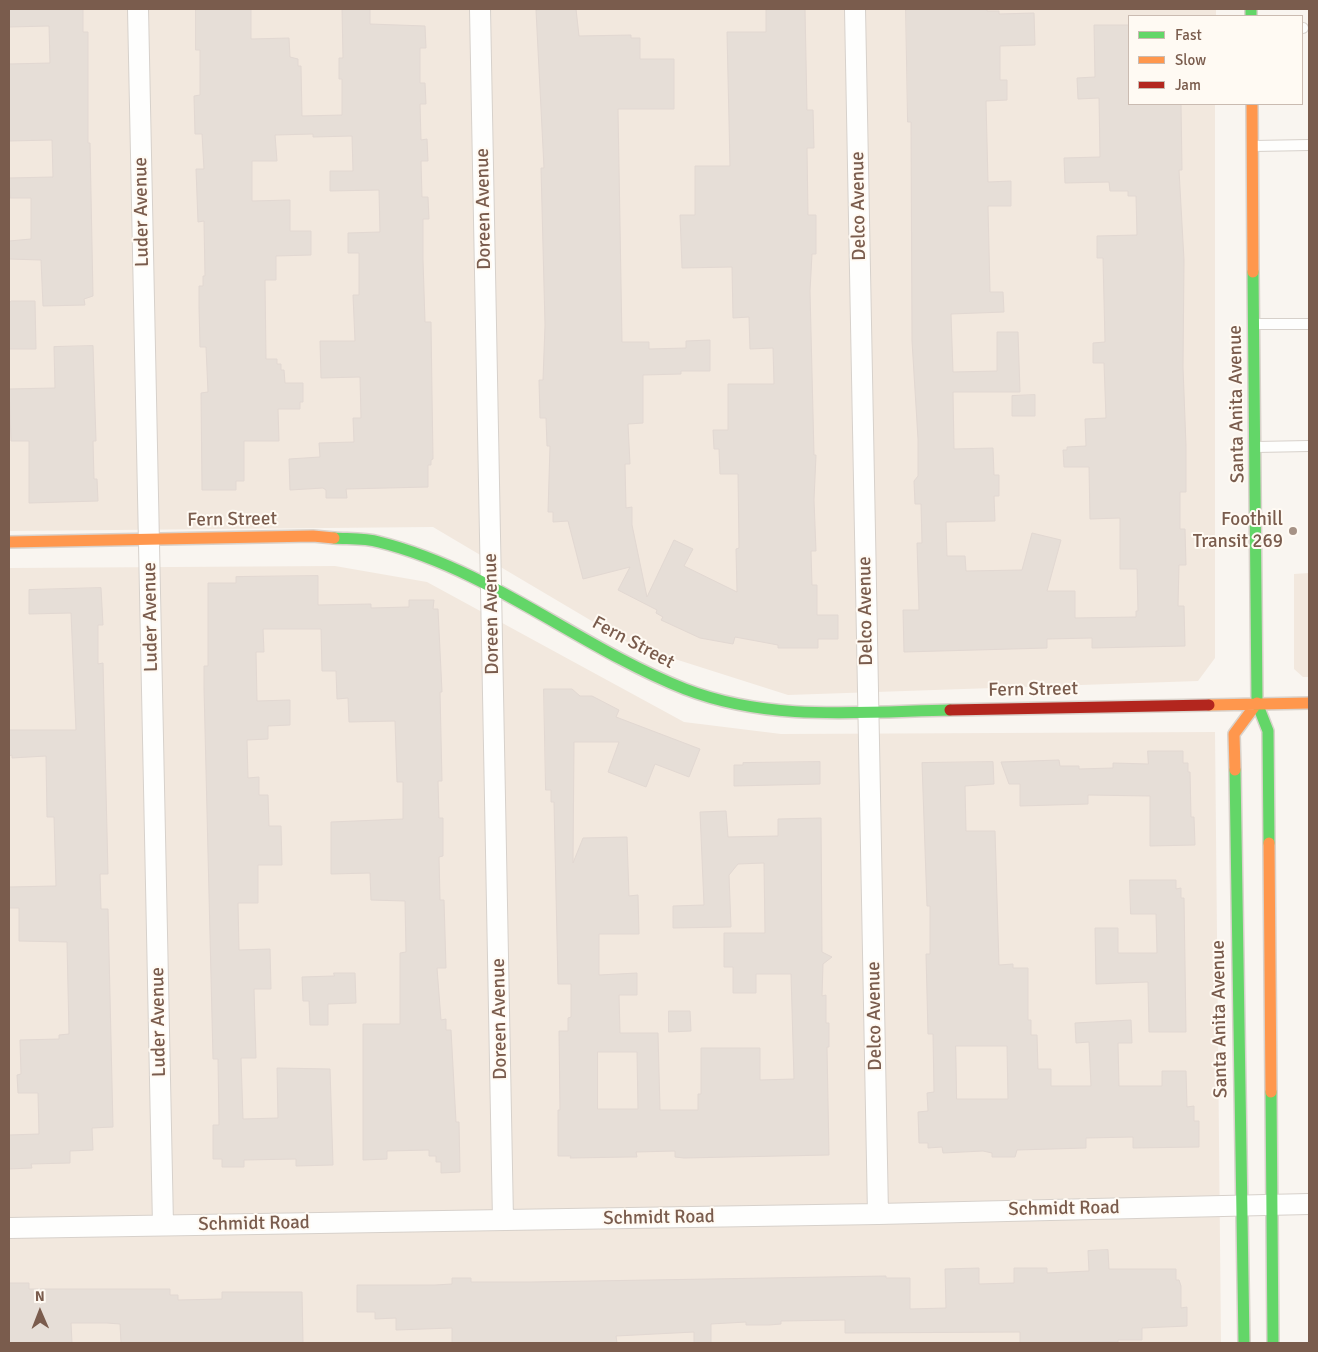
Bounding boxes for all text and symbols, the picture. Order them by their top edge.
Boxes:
legend [1128,15,1303,105]
text: Fast [1175,26,1202,44]
text: Slow [1175,51,1206,69]
text: Jam [1175,76,1201,94]
street label: Doreen Avenue [472,148,496,270]
street label: Delco Avenue [847,151,871,261]
street label: Luder Avenue [130,157,154,267]
street label: Santa Anita Avenue [1224,325,1250,483]
street label: Fern Street [187,508,277,532]
place label: Foothill Transit 269 [1193,509,1283,553]
marker: Foothill Transit 269 [1287,525,1299,537]
street label: Doreen Avenue [480,553,504,675]
street label: Delco Avenue [854,556,878,666]
street label: Luder Avenue [139,562,163,672]
street label: Fern Street [588,612,678,674]
street label: Fern Street [988,678,1078,702]
street label: Santa Anita Avenue [1207,940,1233,1098]
street label: Doreen Avenue [488,958,512,1080]
street label: Delco Avenue [863,961,887,1071]
street label: Luder Avenue [147,967,171,1077]
street label: Schmidt Road [1008,1197,1120,1221]
street label: Schmidt Road [603,1206,715,1230]
street label: Schmidt Road [198,1212,310,1236]
north arrow [15,1287,65,1337]
text: N [35,1288,45,1305]

